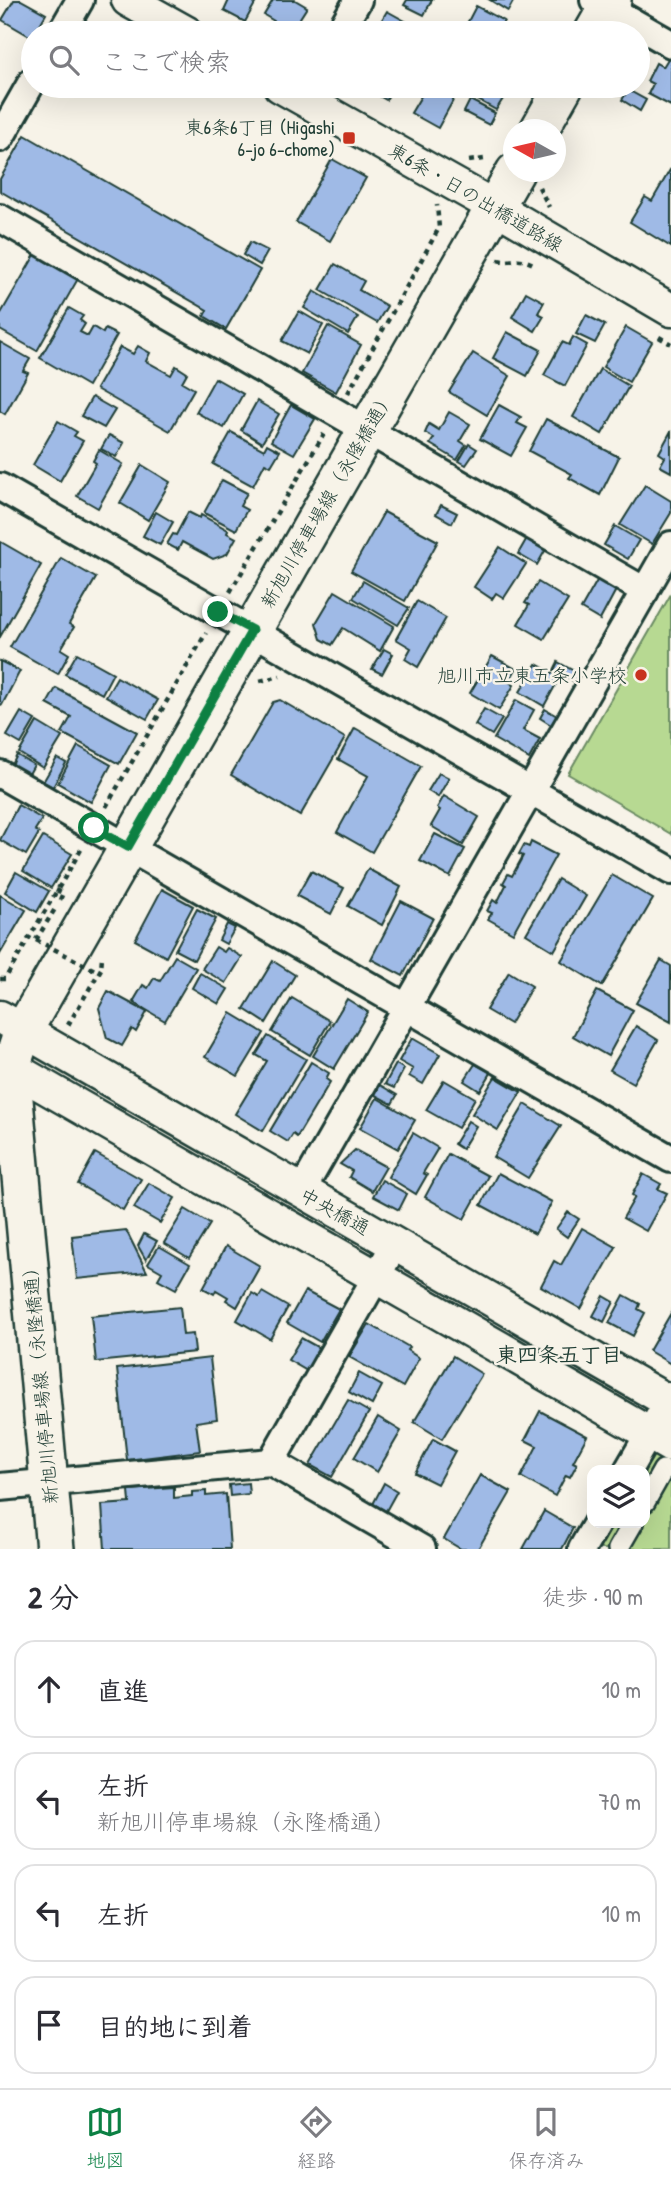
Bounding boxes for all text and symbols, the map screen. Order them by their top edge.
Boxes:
search box [21,21,650,98]
icon: search [45,41,83,79]
text: ここで検索 [101,44,231,79]
place label: 東6条6丁目 (Higashi 6-jo 6-chome) [185,114,335,162]
north arrow [503,119,566,182]
marker: 東6条6丁目 (Higashi 6-jo 6-chome) [341,130,357,146]
street label: 東6条・日の出橋道路線 [384,136,568,258]
street label: 新旭川停車場線（永隆橋通） [254,386,400,612]
route end [202,596,233,627]
place label: 旭川市立東五条小学校 [437,662,627,688]
marker: 旭川市立東五条小学校 [633,667,649,683]
route start [78,812,109,843]
street label: 中央橋通 [295,1181,375,1241]
street label: 新旭川停車場線（永隆橋通） [16,1257,64,1505]
district label: 東四条五丁目 [496,1340,622,1369]
map controls [587,1465,650,1528]
button: layers [587,1465,650,1528]
text: 2 分 [28,1577,79,1617]
text: 徒歩 · 90 m [542,1581,643,1612]
icon: ahead [30,1670,68,1708]
text: 直進 [97,1673,149,1708]
text: 10 m [601,1674,641,1705]
text: 左折 [97,1768,149,1803]
icon: left [30,1782,68,1820]
text: 70 m [598,1786,641,1817]
text: 新旭川停車場線（永隆橋通） [97,1806,396,1837]
icon: left [30,1894,68,1932]
text: 左折 [97,1897,149,1932]
text: 10 m [601,1898,641,1929]
icon: arrive [30,2006,68,2044]
text: 目的地に到着 [97,2009,253,2044]
tab: 地図 [86,2103,125,2173]
tab: 経路 [297,2103,336,2173]
tab: 保存済み [508,2103,585,2173]

